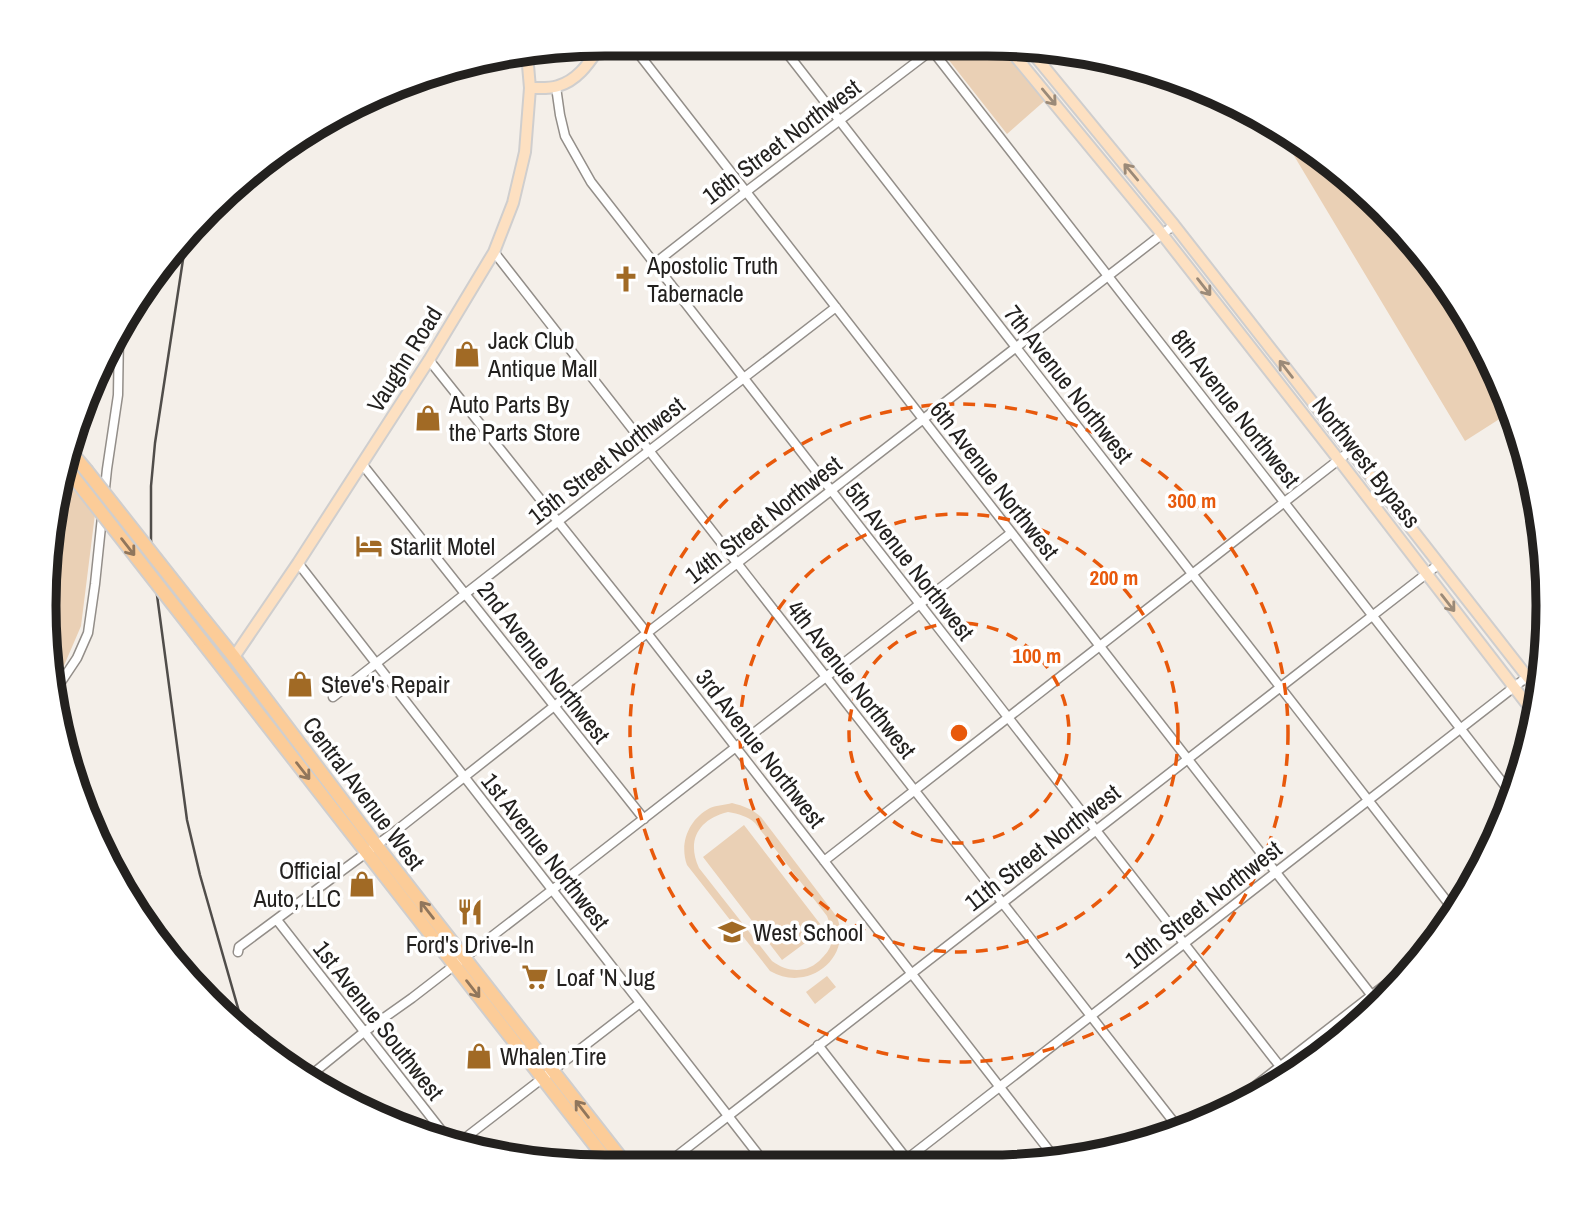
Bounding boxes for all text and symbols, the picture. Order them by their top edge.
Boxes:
street label: 16th Street Northwest [695,71,867,211]
one-way arrow [1041,88,1057,106]
one-way arrow [1123,164,1138,182]
place label: Apostolic Truth Tabernacle [646,249,778,309]
church icon: Apostolic Truth Tabernacle [611,264,641,294]
one-way arrow [1196,278,1211,296]
street label: 7th Avenue Northwest [997,298,1141,470]
street label: Vaughn Road [359,300,449,418]
street label: 8th Avenue Northwest [1164,322,1308,494]
place label: Jack Club Antique Mall [487,324,597,384]
shop icon: Jack Club Antique Mall [452,339,482,369]
one-way arrow [1279,360,1294,378]
place label: Auto Parts By the Parts Store [448,388,580,448]
street label: 15th Street Northwest [521,388,691,531]
street label: Northwest Bypass [1306,390,1428,534]
street label: 6th Avenue Northwest [923,394,1067,566]
shop icon: Auto Parts By the Parts Store [413,403,443,433]
street label: 14th Street Northwest [678,447,848,590]
street label: 5th Avenue Northwest [838,475,982,647]
text: 300 m [1168,486,1216,515]
place label: Starlit Motel [390,530,495,562]
hotel icon: Starlit Motel [354,531,384,561]
one-way arrow [120,537,135,555]
text: 200 m [1090,563,1138,592]
street label: 2nd Avenue Northwest [471,574,618,750]
street label: 4th Avenue Northwest [780,593,924,765]
one-way arrow [1441,593,1456,611]
text: 100 m [1013,641,1061,670]
street label: 3rd Avenue Northwest [689,662,833,834]
place label: Steve's Repair [321,668,450,700]
shop icon: Steve's Repair [285,669,315,699]
street label: Central Avenue West [296,710,433,877]
centre of rings [947,721,971,745]
one-way arrow [296,761,311,780]
street label: 1st Avenue Northwest [475,766,618,937]
street label: 11th Street Northwest [958,776,1127,918]
street label: 10th Street Northwest [1118,832,1288,975]
place label: Official Auto, LLC [252,854,341,914]
shop icon: Official Auto, LLC [347,869,377,899]
restaurant icon: Ford's Drive-In [455,897,485,927]
one-way arrow [420,901,435,919]
place label: West School [753,916,863,948]
school or university icon: West School [717,917,747,947]
place label: Ford's Drive-In [406,928,534,960]
street label: 1st Avenue Southwest [307,934,452,1107]
place label: Loaf 'N Jug [556,961,655,993]
supermarket icon: Loaf 'N Jug [520,962,550,992]
one-way arrow [465,980,480,998]
place label: Whalen Tire [500,1040,606,1072]
shop icon: Whalen Tire [464,1041,494,1071]
one-way arrow [574,1100,589,1118]

